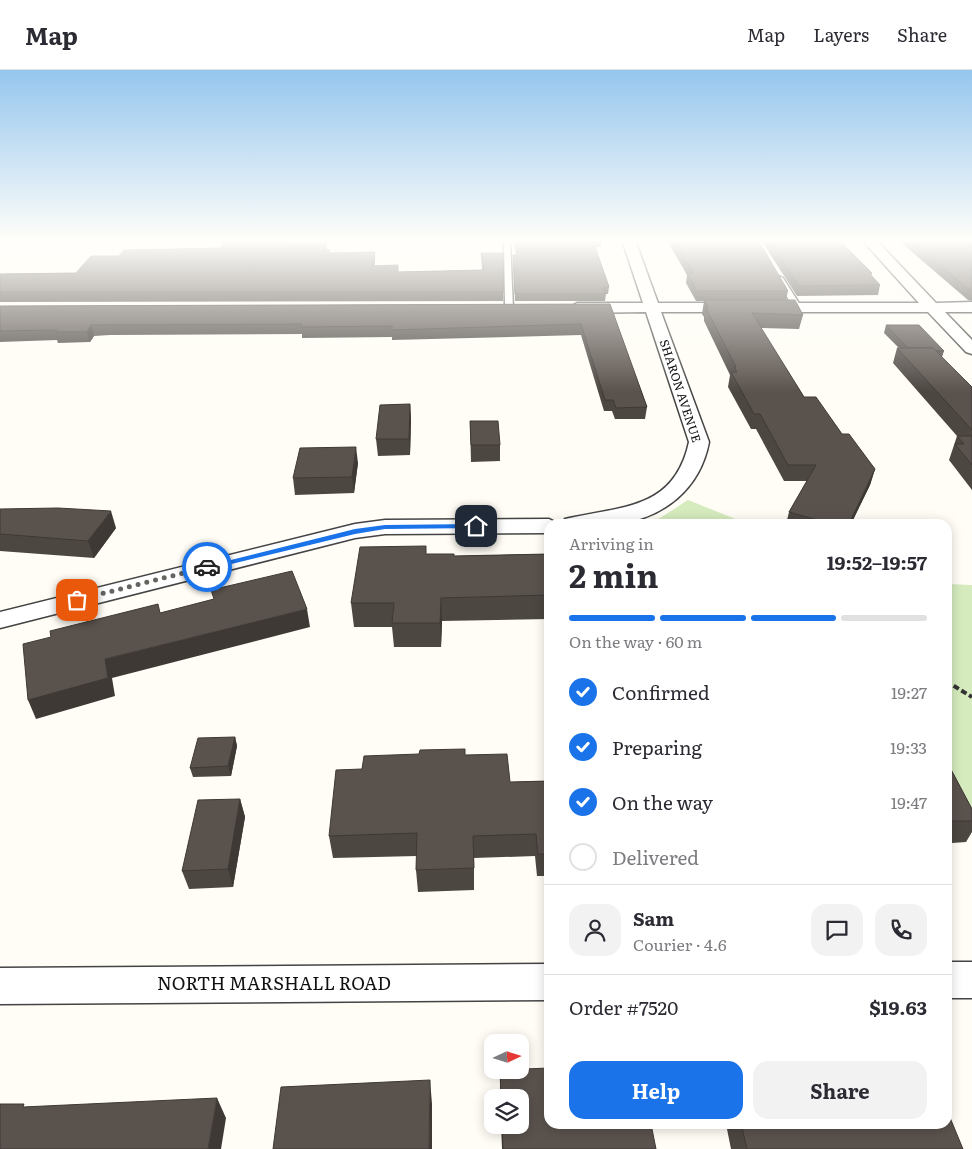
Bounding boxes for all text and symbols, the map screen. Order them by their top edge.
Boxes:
text: Map [25,17,78,52]
text: Map [747,21,785,48]
text: Layers [813,21,869,48]
text: Share [897,21,947,48]
street label: SHARON AVENUE [656,337,706,445]
pin [455,505,497,547]
icon: home [462,512,490,540]
text: Arriving in [569,531,654,555]
courier [182,542,232,592]
text: 19:52–19:57 [827,548,927,576]
text: 2 min [569,550,658,598]
icon: car [193,553,221,581]
pin [56,579,98,621]
icon: bag [63,586,91,614]
text: On the way · 60 m [569,629,702,653]
icon: check [569,678,597,706]
text: Confirmed [612,678,710,706]
text: 19:27 [891,680,927,704]
icon: check [569,733,597,761]
text: Preparing [612,733,702,761]
text: 19:33 [890,735,927,759]
icon: check [569,788,597,816]
text: On the way [612,788,713,816]
text: 19:47 [891,790,927,814]
text: Delivered [612,843,699,871]
button: person [569,904,621,956]
text: Sam [633,904,674,932]
button: chat [811,904,863,956]
button: phone [875,904,927,956]
text: Courier · 4.6 [633,932,727,956]
street label: NORTH MARSHALL ROAD [157,969,391,996]
text: Order #7520 [569,993,678,1021]
text: $19.63 [869,993,927,1021]
north arrow [484,1034,529,1079]
map controls [484,1034,529,1134]
button: Help [569,1061,743,1119]
button: Share [753,1061,927,1119]
button: layers [484,1089,529,1134]

